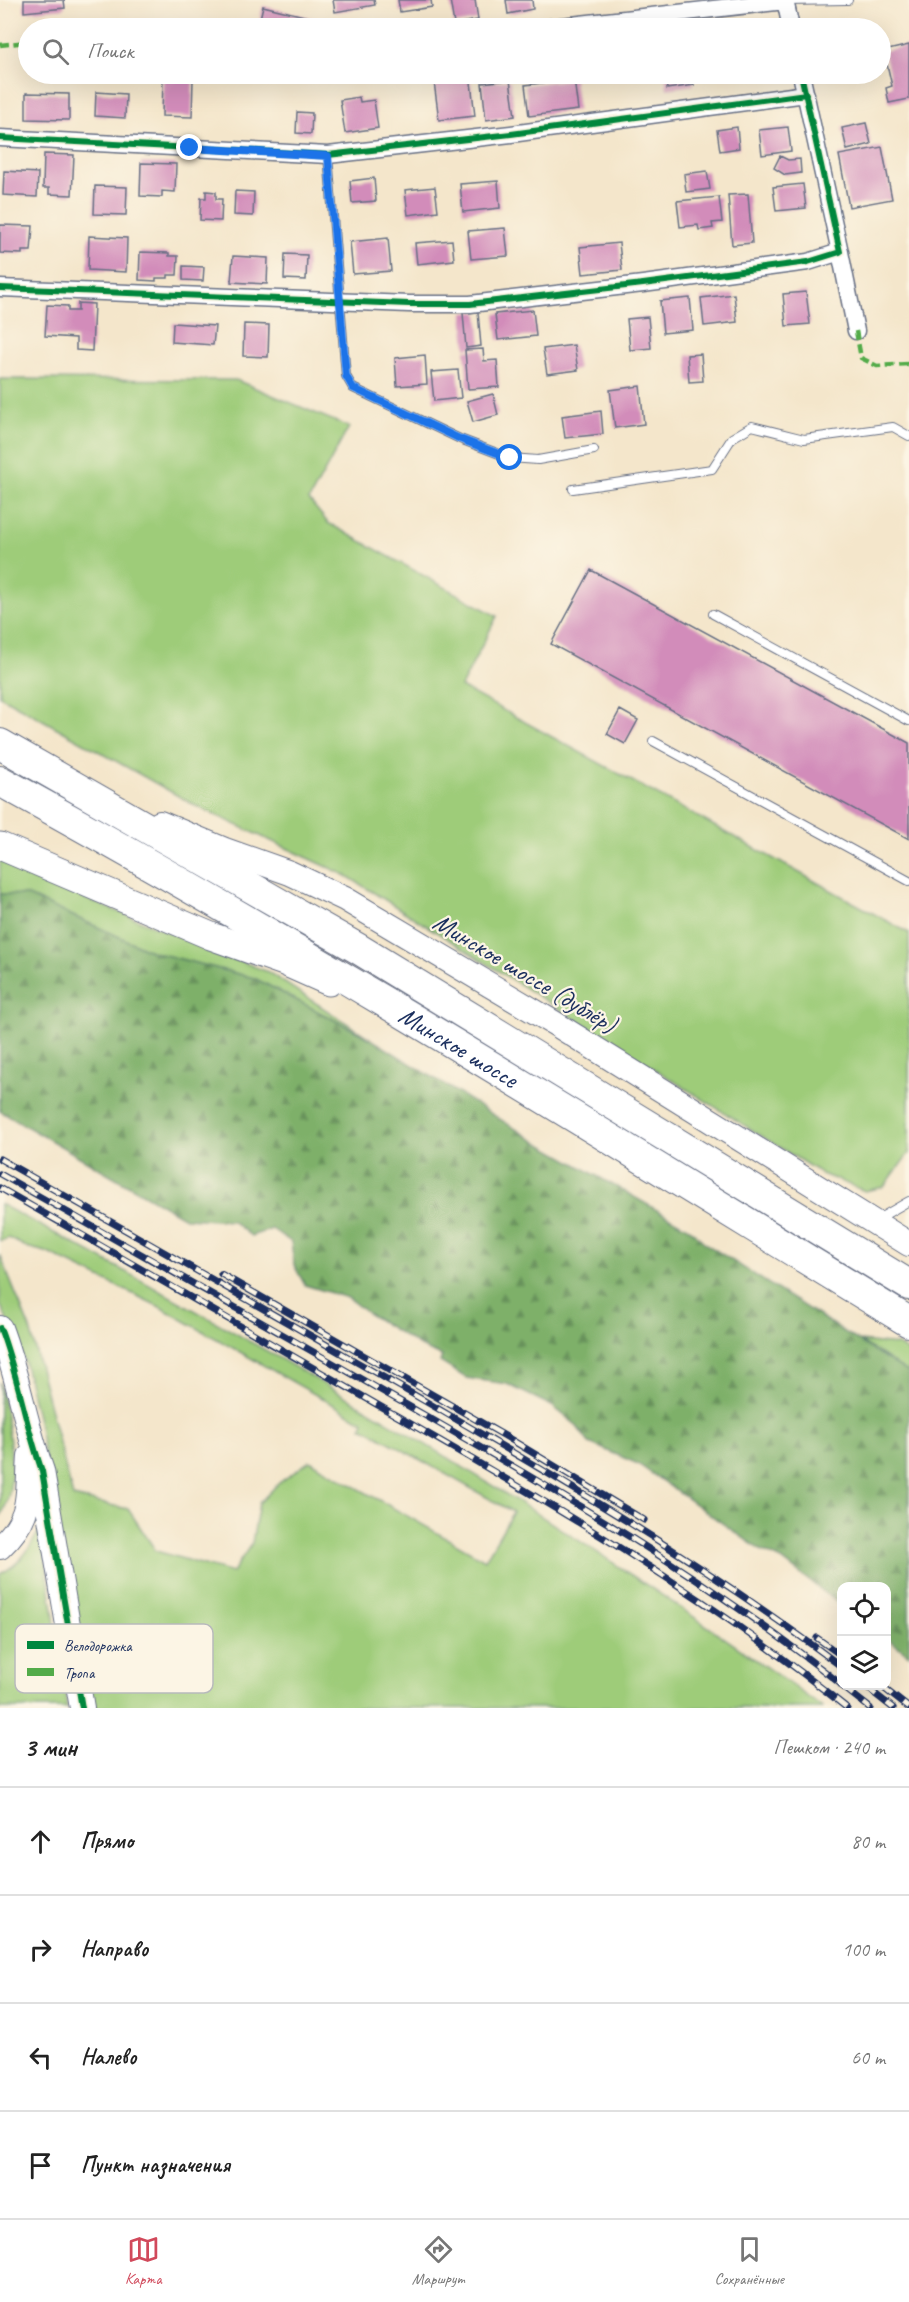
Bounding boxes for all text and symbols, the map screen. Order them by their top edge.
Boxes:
search box [18,18,891,84]
icon: search [39,35,72,68]
text: Поиск [87,37,133,65]
route end [176,134,202,160]
route start [496,444,522,470]
street label: Минское шоссе (дублёр) [427,905,624,1042]
street label: Минское шоссе [393,998,525,1096]
map controls [837,1582,891,1690]
button: locate [837,1582,891,1636]
legend [15,1624,213,1693]
text: Велодорожка [64,1636,133,1656]
button: layers [837,1636,891,1690]
text: Тропа [64,1663,96,1683]
text: 3 мин [24,1731,77,1764]
text: Пешком · 240 m [773,1735,885,1760]
icon: ahead [24,1825,57,1858]
text: Прямо [81,1827,133,1855]
text: 80 m [851,1829,885,1854]
icon: right [24,1933,57,1966]
text: Направо [81,1935,148,1963]
text: 100 m [842,1937,885,1962]
icon: left [24,2041,57,2074]
text: Налево [81,2043,137,2071]
text: 60 m [851,2045,885,2070]
icon: arrive [24,2149,57,2182]
text: Пункт назначения [81,2151,230,2179]
tab: Карта [125,2233,162,2289]
tab: Маршрут [412,2233,464,2289]
tab: Сохранённые [714,2233,784,2289]

